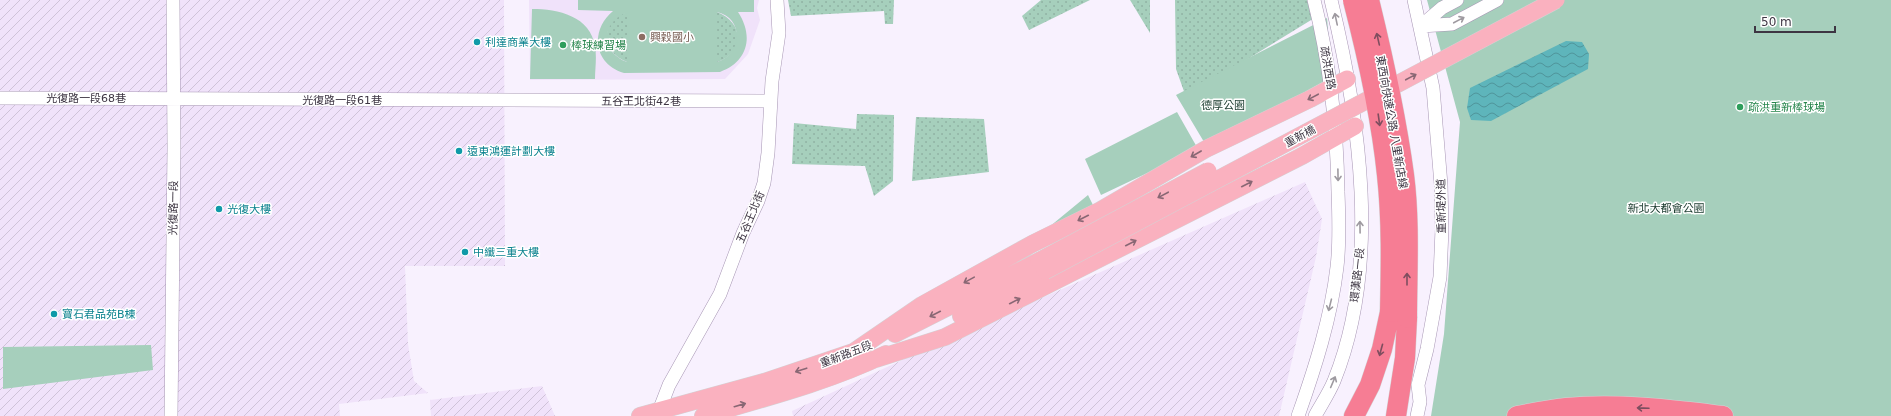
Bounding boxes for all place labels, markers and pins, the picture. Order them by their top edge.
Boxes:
place label: 興穀國小 [650,31,694,44]
marker: 興穀國小 [637,32,647,42]
place label: 利達商業大樓 [485,36,551,49]
marker: 利達商業大樓 [472,37,482,47]
place label: 棒球練習場 [571,39,626,52]
marker: 棒球練習場 [558,40,568,50]
place label: 疏洪重新棒球場 [1748,101,1825,114]
marker: 疏洪重新棒球場 [1735,102,1745,112]
place label: 遠東鴻運計劃大樓 [467,145,555,158]
marker: 遠東鴻運計劃大樓 [454,146,464,156]
place label: 光復大樓 [227,203,271,216]
marker: 光復大樓 [214,204,224,214]
place label: 中纖三重大樓 [473,246,539,259]
marker: 中纖三重大樓 [460,247,470,257]
place label: 寶石君品苑B棟 [62,308,136,321]
marker: 寶石君品苑B棟 [49,309,59,319]

